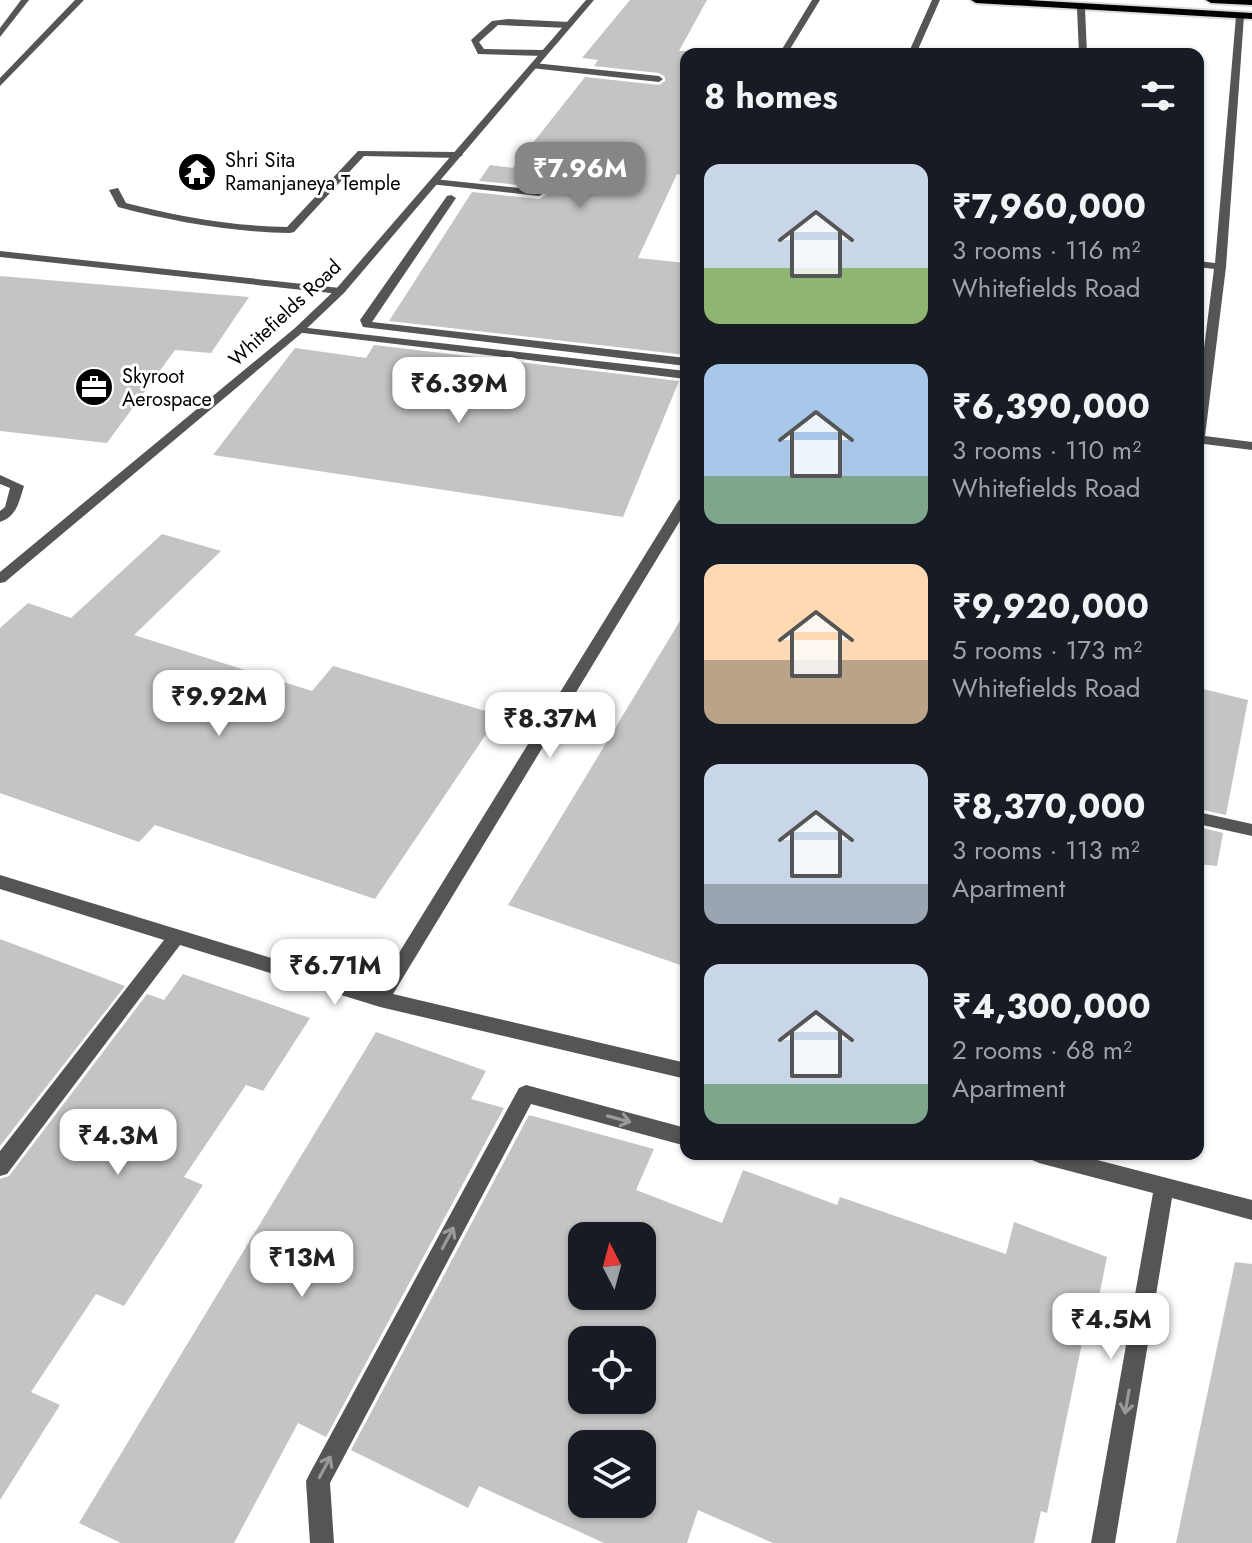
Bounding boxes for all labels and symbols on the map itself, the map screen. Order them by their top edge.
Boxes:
pin: ₹7.96M [515,142,645,210]
place label: Shri Sita Ramanjaneya Temple [225,146,401,198]
temple icon: Shri Sita Ramanjaneya Temple [176,151,218,193]
street label: Whitefields Road [222,253,348,373]
pin: ₹6.39M [394,357,524,425]
place label: Skyroot Aerospace [122,362,212,414]
office icon: Skyroot Aerospace [73,366,115,408]
pin: ₹9.92M [154,670,284,738]
pin: ₹8.37M [485,692,615,760]
pin: ₹6.71M [270,939,400,1007]
pin: ₹4.3M [62,1109,174,1177]
one-way arrow [605,1112,631,1127]
north arrow [568,1222,656,1310]
one-way arrow [441,1227,457,1250]
pin: ₹13M [255,1231,349,1299]
pin: ₹4.5M [1055,1293,1167,1361]
one-way arrow [1119,1389,1134,1414]
one-way arrow [318,1456,334,1479]

